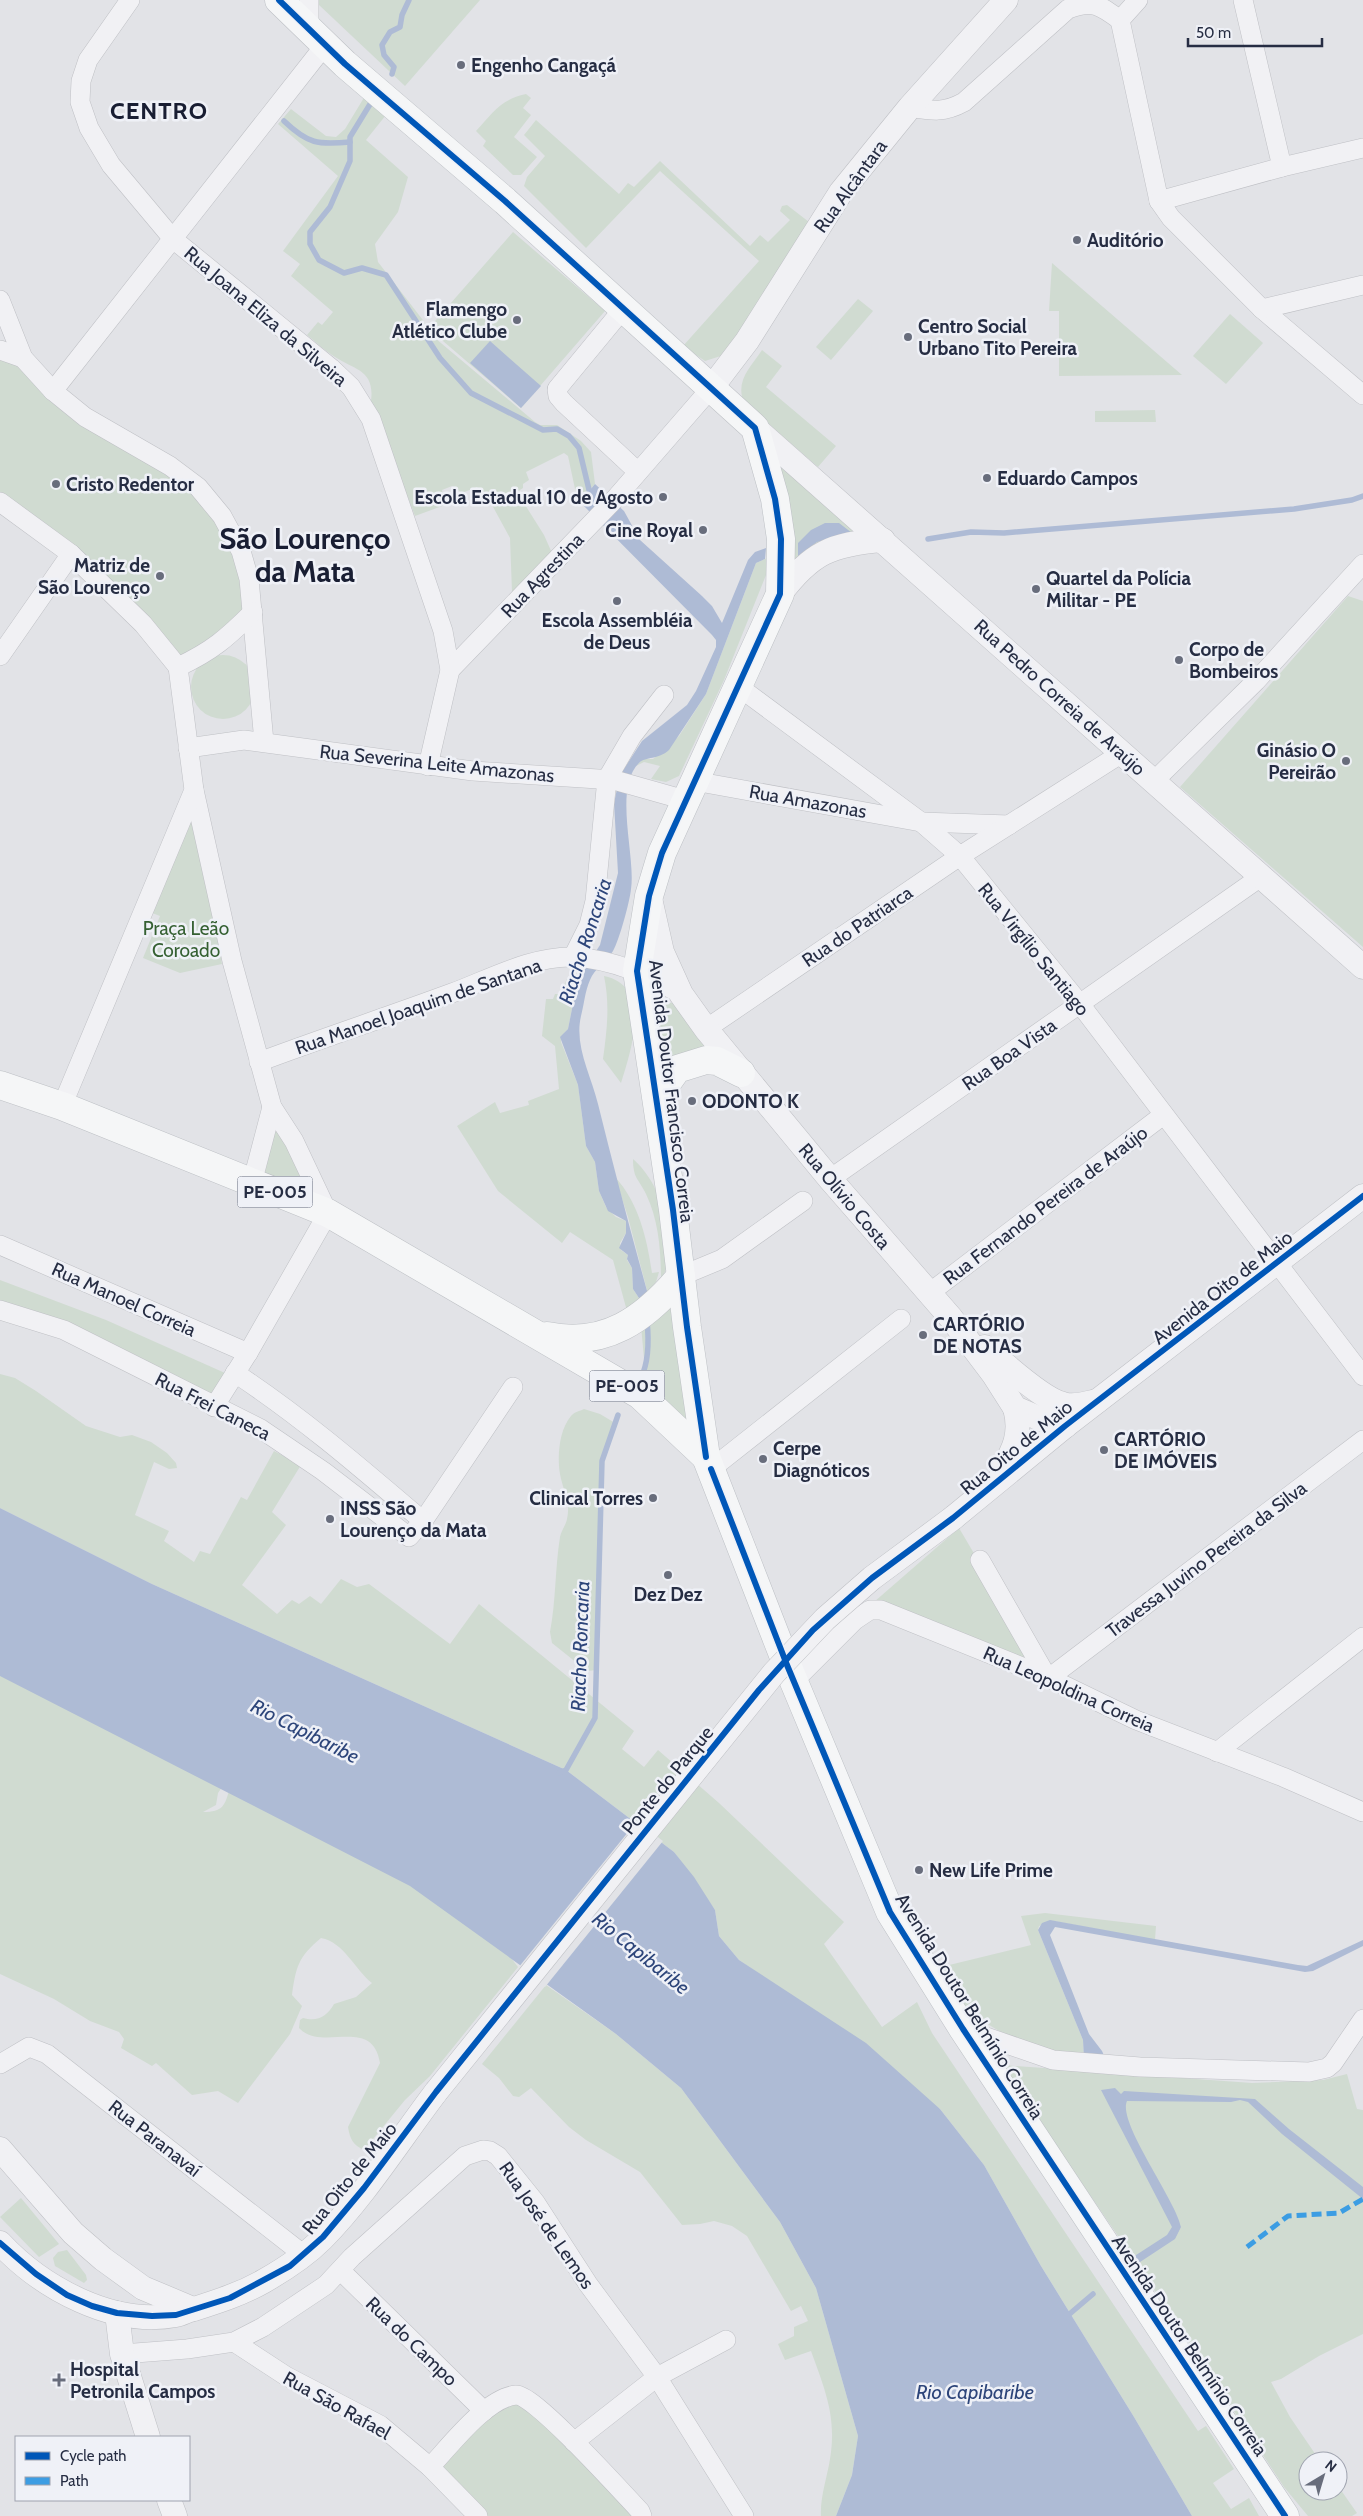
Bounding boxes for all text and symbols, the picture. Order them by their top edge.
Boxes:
scale bar [1188,15,1322,47]
text: 50 m [1196,24,1231,42]
place label: Engenho Cangaçá [471,54,617,77]
marker: Engenho Cangaçá [455,59,467,71]
district label: CENTRO [110,96,208,125]
street label: Rua Alcântara [809,135,892,237]
place label: Auditório [1087,229,1164,252]
marker: Auditório [1071,234,1083,246]
street label: Rua Joana Eliza da Silveira [180,242,352,391]
place label: Flamengo Atlético Clube [392,298,507,343]
marker: Flamengo Atlético Clube [511,314,523,326]
place label: Centro Social Urbano Tito Pereira [918,315,1078,360]
marker: Centro Social Urbano Tito Pereira [902,331,914,343]
place label: Eduardo Campos [997,467,1138,490]
marker: Eduardo Campos [981,472,993,484]
place label: Cristo Redentor [66,473,195,496]
marker: Cristo Redentor [50,478,62,490]
place label: Escola Estadual 10 de Agosto [414,486,653,509]
marker: Escola Estadual 10 de Agosto [657,491,669,503]
place label: Cine Royal [605,519,693,542]
district label: São Lourenço da Mata [219,521,391,589]
marker: Cine Royal [697,524,709,536]
street label: Rua Agrestina [496,528,589,623]
place label: Matriz de São Lourenço [38,554,150,599]
place label: Quartel da Polícia Militar - PE [1046,567,1191,612]
marker: Matriz de São Lourenço [154,570,166,582]
marker: Quartel da Polícia Militar - PE [1030,583,1042,595]
marker: Escola Assembléia de Deus [611,595,623,607]
place label: Escola Assembléia de Deus [542,609,693,654]
street label: Rua Pedro Correia de Araújo [969,614,1150,780]
place label: Corpo de Bombeiros [1189,638,1278,683]
marker: Corpo de Bombeiros [1173,654,1185,666]
place label: Ginásio O Pereirão [1257,739,1336,784]
street label: Rua Severina Leite Amazonas [318,740,556,787]
marker: Ginásio O Pereirão [1340,755,1352,767]
street label: Rua Amazonas [747,780,869,823]
water label: Riacho Roncaria [553,875,617,1007]
street label: Rua Virgílio Santiago [973,878,1094,1020]
street label: Rua do Patriarca [798,881,917,972]
park label: Praça Leão Coroado [143,917,229,962]
street label: Rua Manoel Joaquim de Santana [292,953,544,1059]
street label: Avenida Doutor Francisco Correia [644,958,699,1224]
street label: Rua Boa Vista [958,1014,1061,1095]
place label: ODONTO K [702,1090,799,1113]
marker: ODONTO K [686,1095,698,1107]
street label: Rua Fernando Pereira de Araújo [939,1121,1152,1290]
street label: Rua Olívio Costa [794,1139,896,1254]
road number: PE-005 [238,1176,312,1208]
street label: Avenida Oito de Maio [1148,1226,1297,1349]
street label: Rua Manoel Correia [48,1257,199,1342]
place label: CARTÓRIO DE NOTAS [933,1312,1025,1358]
marker: CARTÓRIO DE NOTAS [917,1329,929,1341]
street label: Rua Frei Caneca [151,1368,274,1445]
road number: PE-005 [590,1370,664,1402]
street label: Rua Oito de Maio [956,1395,1077,1500]
place label: CARTÓRIO DE IMÓVEIS [1114,1427,1217,1473]
place label: Cerpe Diagnóticos [773,1437,870,1482]
marker: CARTÓRIO DE IMÓVEIS [1098,1444,1110,1456]
marker: Cerpe Diagnóticos [757,1453,769,1465]
street label: Travessa Juvino Pereira da Silva [1101,1476,1311,1642]
place label: Clinical Torres [529,1487,643,1510]
marker: Clinical Torres [647,1492,659,1504]
place label: INSS São Lourenço da Mata [340,1497,487,1542]
marker: INSS São Lourenço da Mata [324,1513,336,1525]
marker: Dez Dez [662,1569,674,1581]
water label: Riacho Roncaria [566,1580,594,1712]
place label: Dez Dez [634,1583,702,1606]
street label: Rua Leopoldina Correia [980,1641,1158,1738]
water label: Rio Capibaribe [247,1694,363,1768]
street label: Ponte do Parque [617,1721,718,1839]
place label: New Life Prime [929,1859,1053,1882]
marker: New Life Prime [913,1864,925,1876]
street label: Avenida Doutor Belmínio Correia [890,1889,1049,2123]
water label: Rio Capibaribe [588,1907,694,1999]
street label: Rua Paranavaí [104,2095,206,2182]
street label: Rua Oito de Maio [297,2118,402,2239]
street label: Rua José de Lemos [494,2157,599,2293]
street label: Avenida Doutor Belmínio Correia [1107,2230,1272,2460]
street label: Rua do Campo [361,2292,462,2391]
place label: Hospital Petronila Campos [70,2358,215,2403]
street label: Rua São Rafael [279,2366,395,2445]
marker: Hospital Petronila Campos [52,2373,66,2387]
water label: Rio Capibaribe [916,2380,1034,2404]
legend [15,2436,190,2501]
text: Cycle path [60,2447,126,2465]
north arrow [1298,2451,1348,2501]
text: N [1322,2456,1340,2476]
text: Path [60,2472,89,2490]

